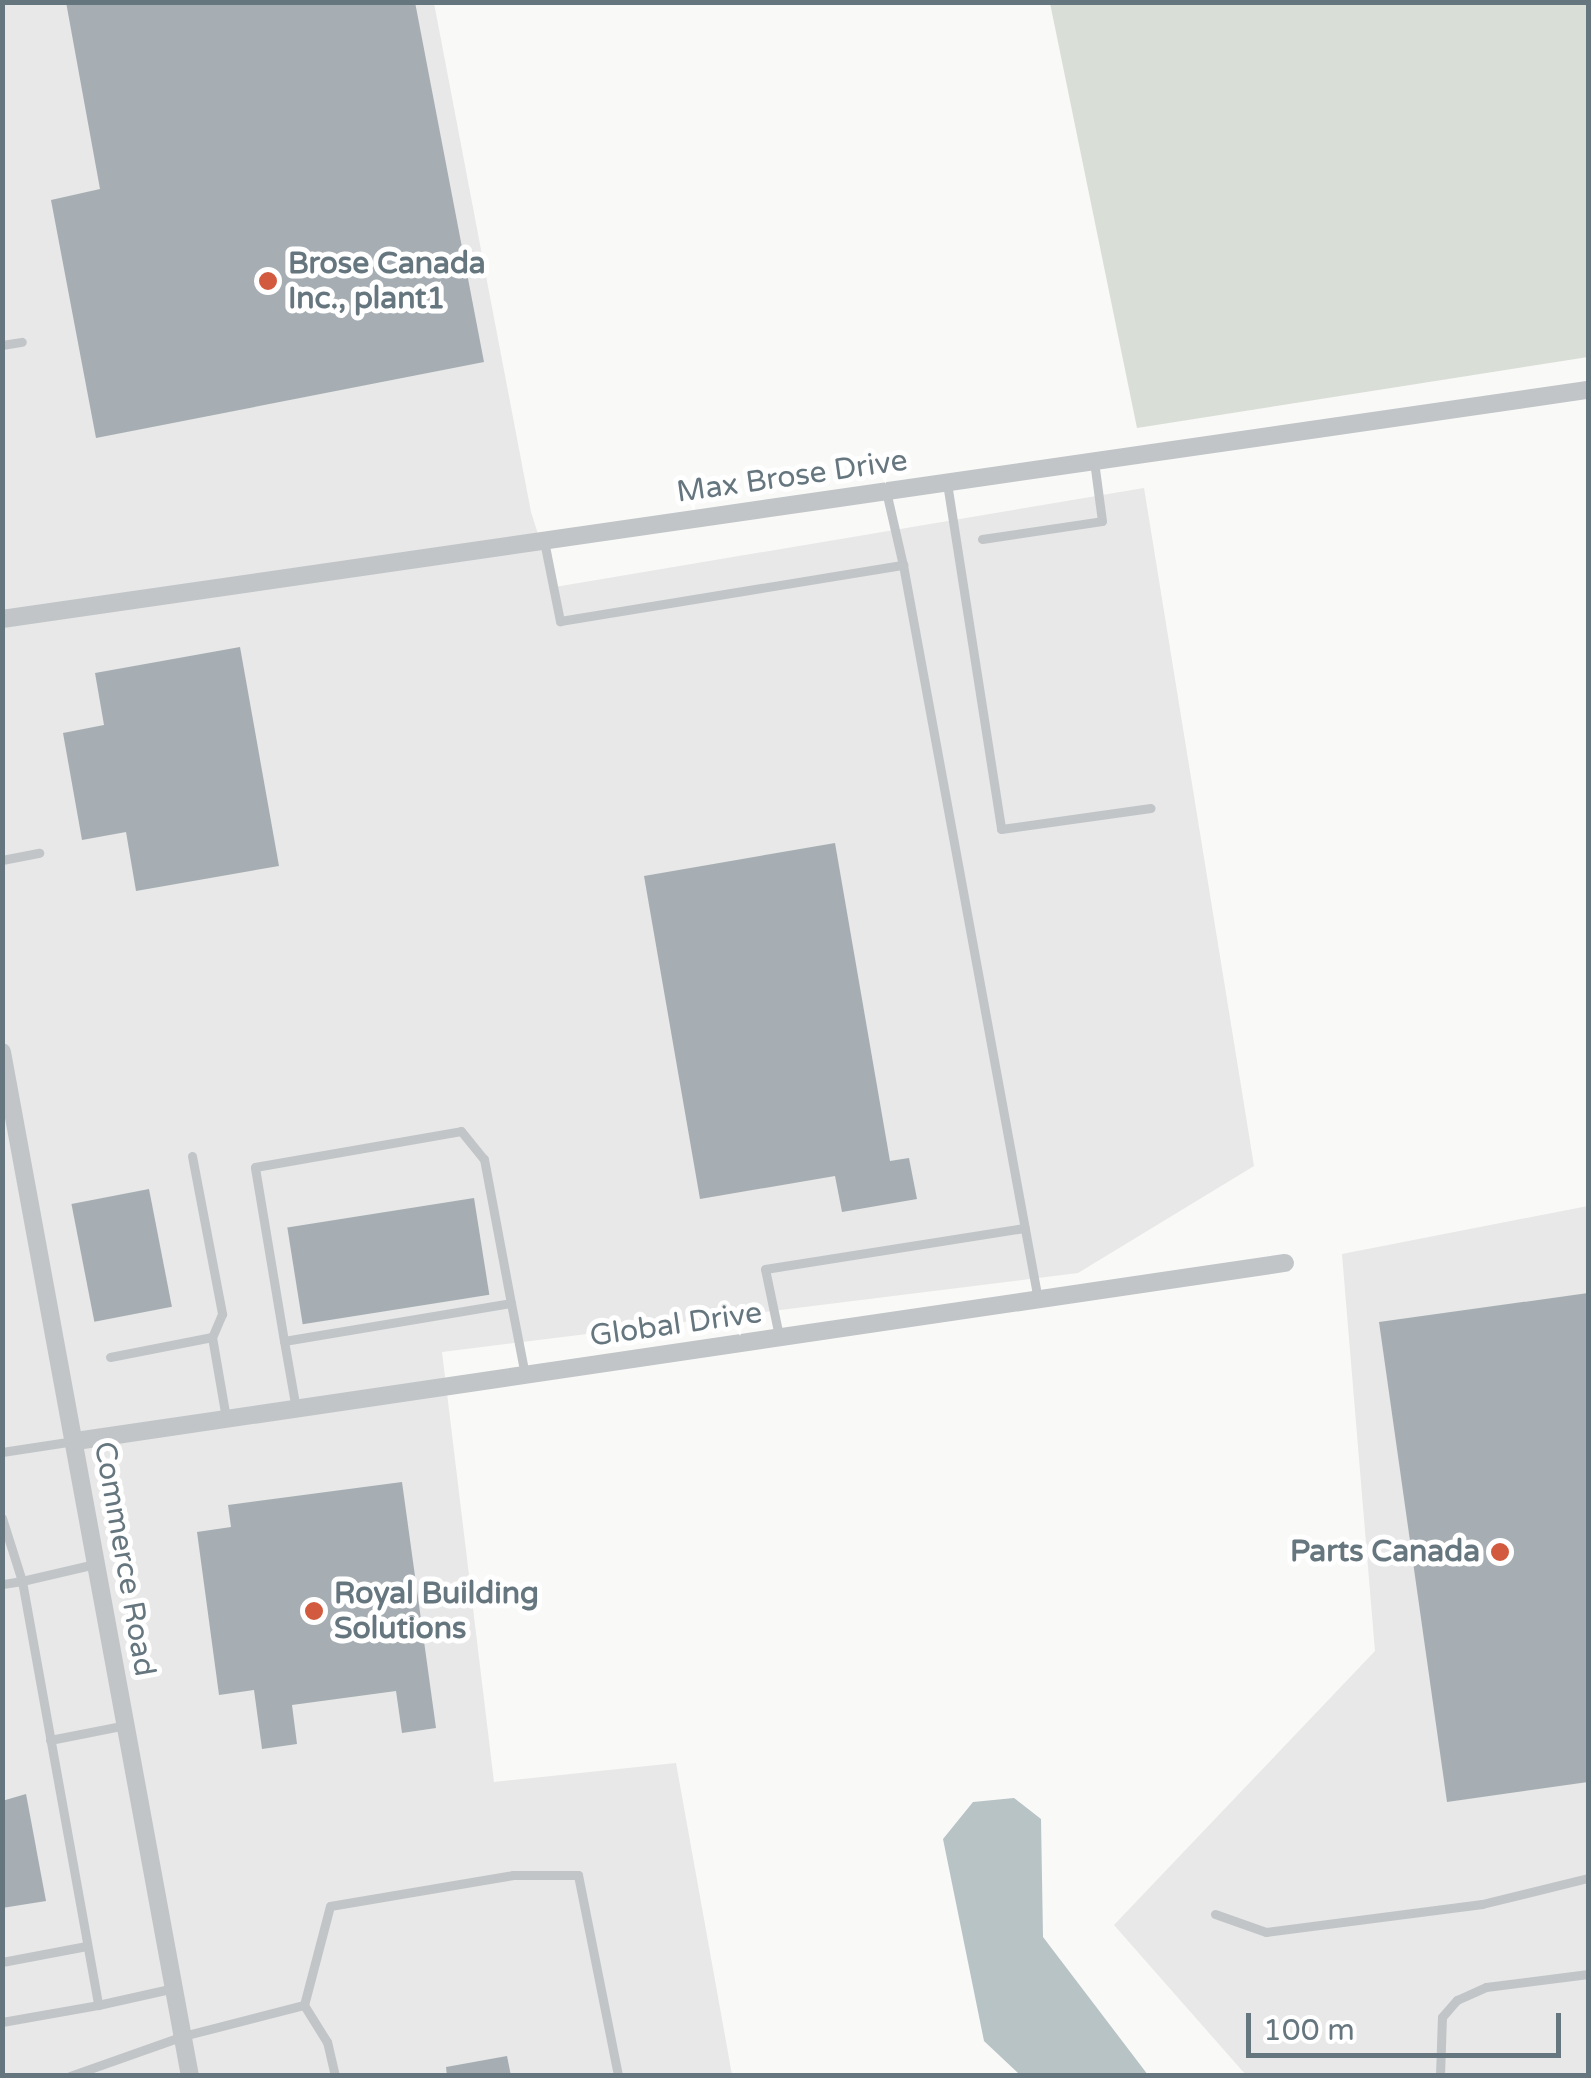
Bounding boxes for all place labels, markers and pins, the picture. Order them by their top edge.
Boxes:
place label: Brose Canada Inc., plant1 [288,246,486,316]
marker: Brose Canada Inc., plant1 [257,270,279,292]
place label: Parts Canada [1290,1534,1480,1570]
marker: Parts Canada [1489,1541,1511,1563]
place label: Royal Building Solutions [334,1576,539,1646]
marker: Royal Building Solutions [303,1600,325,1622]

